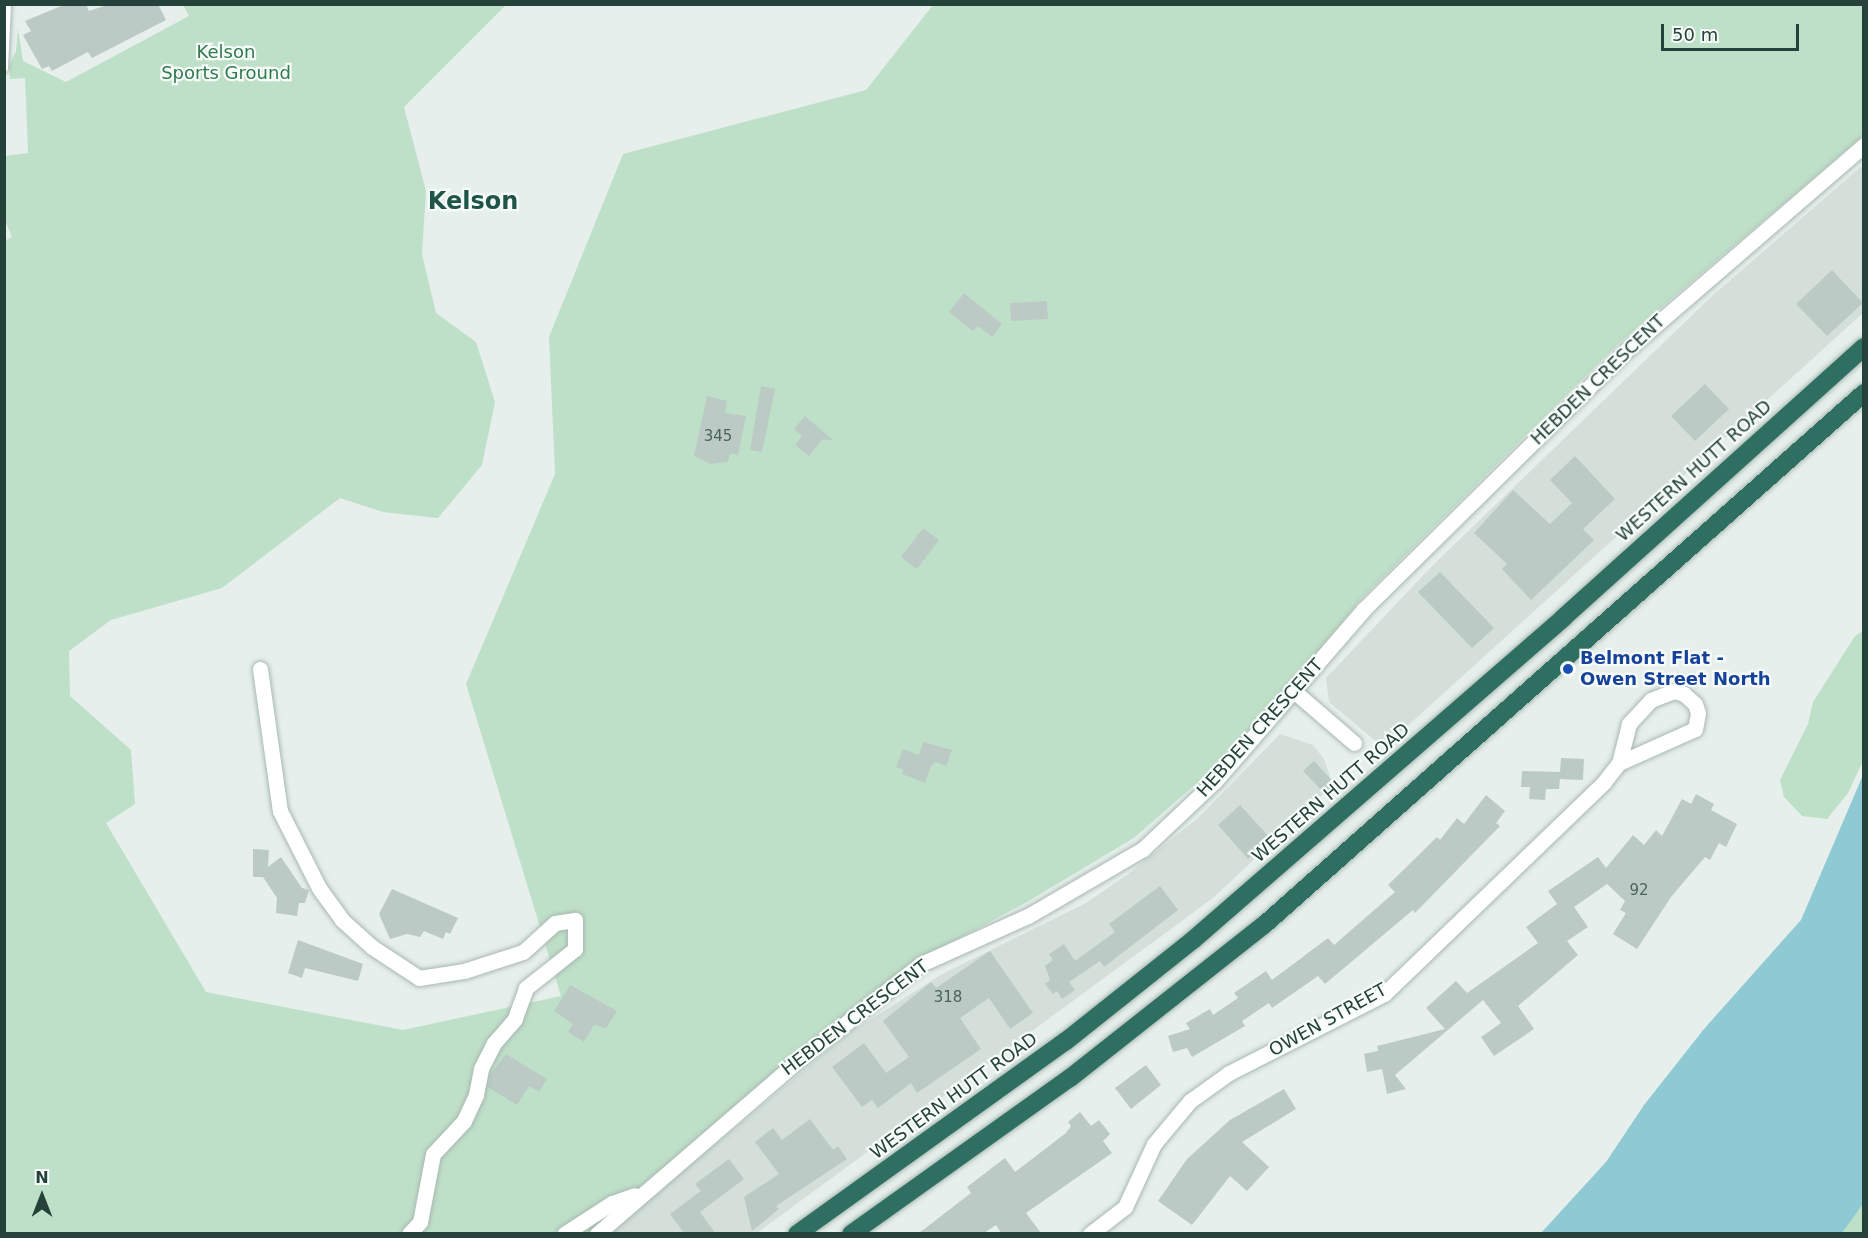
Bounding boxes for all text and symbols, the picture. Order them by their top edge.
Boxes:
scale bar [1664,12,1802,50]
text: 50 m [1672,24,1718,45]
park label: Kelson Sports Ground [161,42,291,84]
district label: Kelson [428,188,518,216]
street label: HEBDEN CRESCENT [1526,310,1670,450]
street label: WESTERN HUTT ROAD [1612,396,1776,546]
house number: 345 [704,428,732,446]
place label: Belmont Flat - Owen Street North [1580,648,1771,690]
street label: HEBDEN CRESCENT [1192,655,1328,801]
marker: Belmont Flat - Owen Street North [1561,662,1575,676]
street label: WESTERN HUTT ROAD [1248,719,1414,867]
house number: 92 [1629,882,1649,900]
street label: HEBDEN CRESCENT [777,956,933,1080]
street label: OWEN STREET [1265,979,1391,1061]
house number: 318 [934,989,962,1007]
street label: WESTERN HUTT ROAD [866,1028,1042,1164]
north arrow [12,1166,72,1226]
text: N [35,1168,49,1187]

